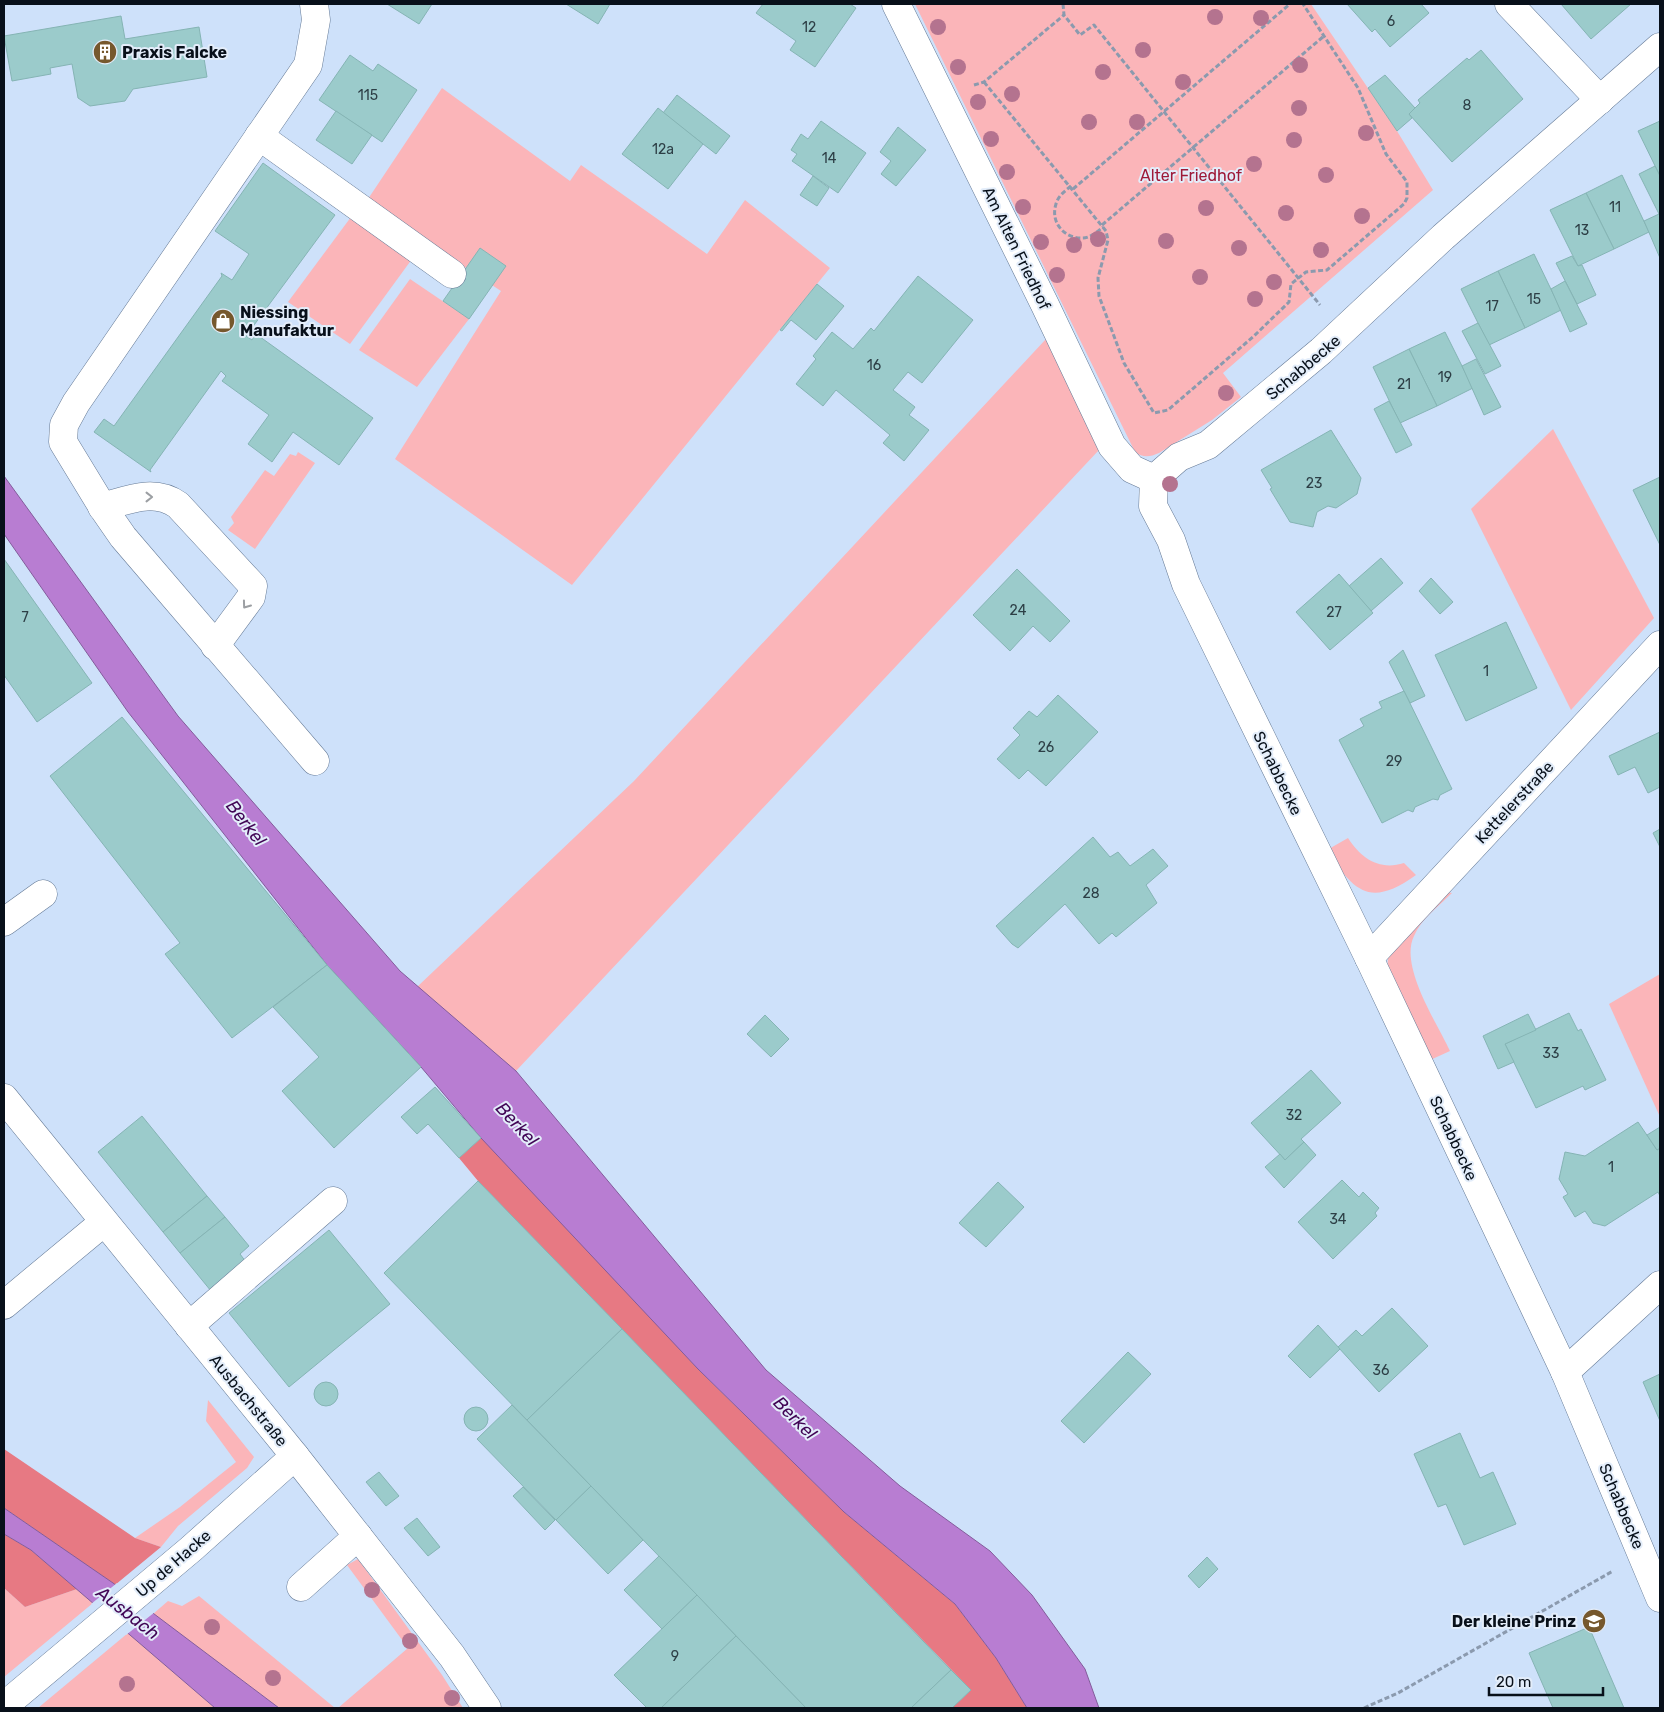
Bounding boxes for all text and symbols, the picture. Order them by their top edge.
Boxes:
house number: 6 [1387,13,1395,30]
house number: 12 [802,19,816,36]
building icon: Praxis Falcke [92,39,118,65]
place label: Praxis Falcke [122,43,227,62]
house number: 115 [358,87,378,104]
house number: 8 [1463,97,1472,114]
house number: 12a [652,141,674,158]
house number: 14 [822,150,837,167]
park label: Alter Friedhof [1140,166,1243,185]
street label: Am Alten Friedhof [979,184,1055,314]
house number: 11 [1609,199,1621,216]
house number: 13 [1575,222,1589,239]
house number: 15 [1527,291,1541,308]
house number: 17 [1485,298,1499,315]
place label: Niessing Manufaktur [240,303,335,340]
shop icon: Niessing Manufaktur [210,308,236,334]
street label: Schabbecke [1262,331,1344,404]
house number: 16 [867,357,881,374]
house number: 19 [1438,369,1452,386]
house number: 21 [1397,376,1411,393]
house number: 23 [1306,475,1322,492]
one-way arrow [146,492,154,502]
one-way arrow [243,599,251,608]
house number: 24 [1010,602,1027,619]
house number: 27 [1326,604,1342,621]
house number: 7 [21,609,29,626]
house number: 1 [1483,663,1489,680]
street label: Schabbecke [1249,728,1306,818]
house number: 26 [1038,739,1054,756]
house number: 29 [1386,753,1402,770]
street label: Kettelerstraße [1471,757,1557,848]
water label: Berkel [221,796,271,851]
house number: 28 [1082,885,1100,902]
house number: 33 [1543,1045,1559,1062]
street label: Schabbecke [1426,1093,1481,1184]
water label: Berkel [491,1097,543,1151]
house number: 32 [1286,1107,1302,1124]
house number: 1 [1608,1159,1614,1176]
house number: 34 [1329,1211,1347,1228]
street label: Ausbachstraße [206,1350,292,1450]
house number: 36 [1373,1362,1389,1379]
water label: Berkel [769,1392,822,1445]
street label: Schabbecke [1595,1461,1648,1552]
street label: Up de Hacke [132,1526,215,1601]
water label: Ausbach [91,1581,164,1645]
school or university icon: Der kleine Prinz [1581,1608,1607,1634]
place label: Der kleine Prinz [1452,1612,1576,1631]
house number: 9 [671,1648,679,1665]
scale bar [1489,1664,1603,1696]
text: 20 m [1496,1673,1531,1691]

